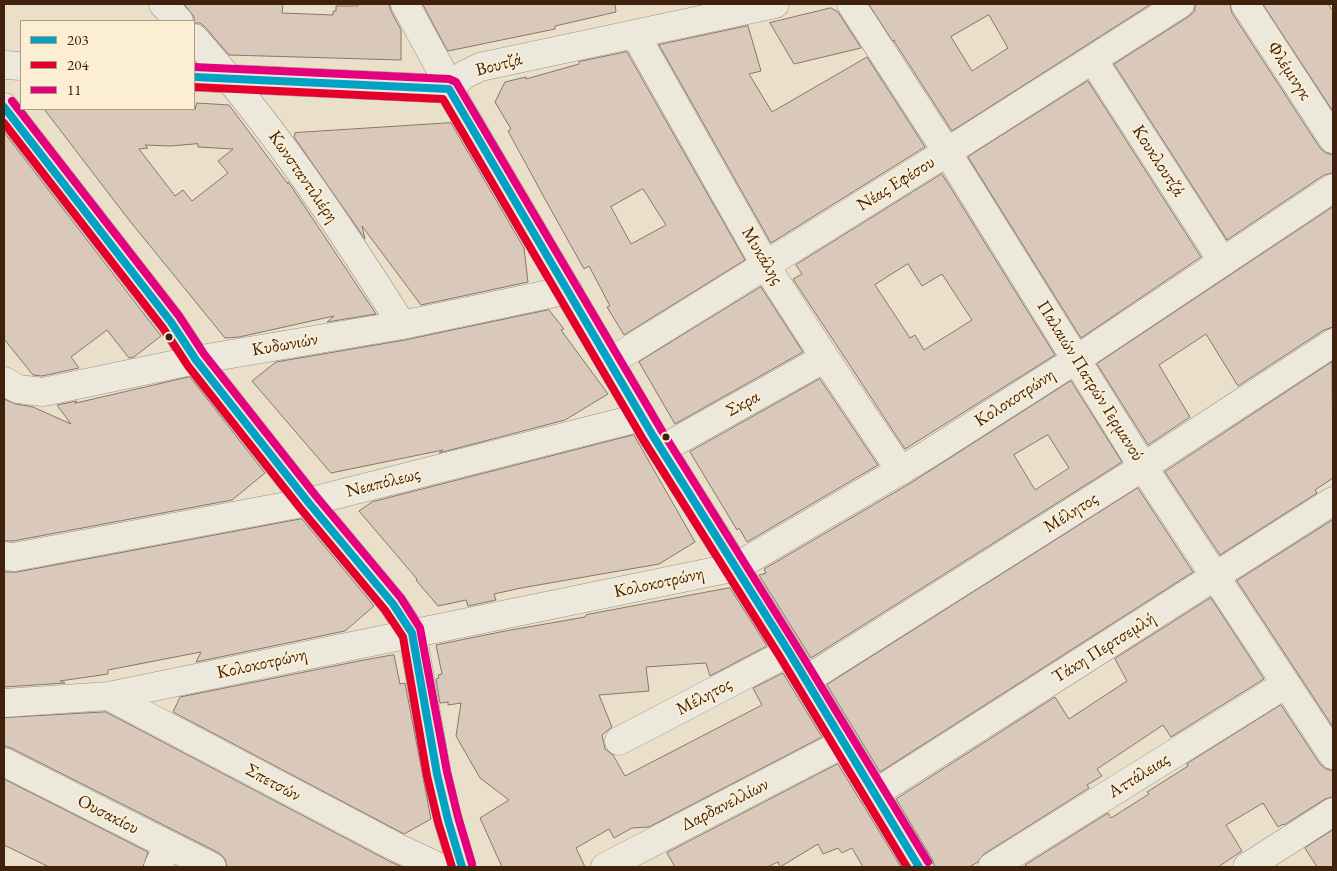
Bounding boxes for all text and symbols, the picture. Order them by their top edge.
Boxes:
legend [20,20,195,110]
text: 203 [67,30,89,49]
street label: Φλέμινγκ [1262,38,1316,104]
street label: Βουτζά [473,48,525,82]
text: 204 [67,55,89,74]
text: 11 [67,80,81,99]
street label: Κουκλουτζά [1127,121,1189,201]
street label: Κωνσταντιλιέρη [263,127,343,227]
street label: Νέας Εφέσου [853,152,939,216]
street label: Μυκάλης [736,223,788,289]
street label: Παλαιών Πατρών Γερμανού [1032,297,1148,465]
street label: Κυδωνιών [250,329,320,361]
unlabelled marker [164,332,174,342]
street label: Κολοκοτρώνη [971,364,1059,432]
street label: Σκρα [722,386,764,422]
unlabelled marker [661,432,671,442]
street label: Νεαπόλεως [344,463,422,503]
street label: Μέλητος [1040,488,1102,538]
street label: Κολοκοτρώνη [612,563,706,603]
street label: Τάκη Περτσεμλή [1048,608,1160,688]
street label: Κολοκοτρώνη [215,644,309,684]
street label: Μέλητος [673,673,735,721]
street label: Αττάλειας [1104,749,1174,803]
street label: Σπετσών [242,759,304,807]
street label: Δαρδανελλίων [678,774,772,836]
street label: Ουσακίου [74,790,142,840]

